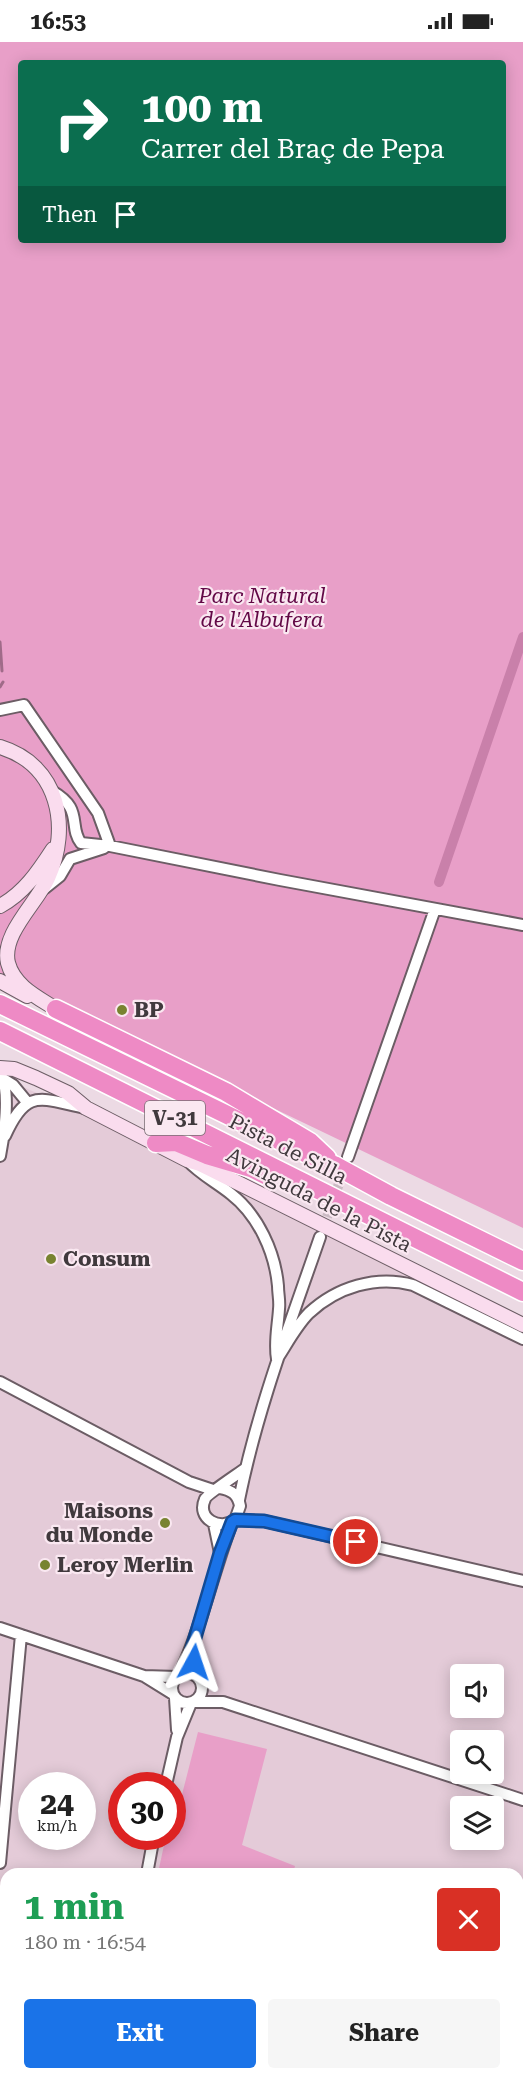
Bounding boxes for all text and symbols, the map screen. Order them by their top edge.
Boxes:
text: 16:53 [30,9,86,34]
text: 100 m [141,83,263,132]
icon: right [42,84,120,162]
text: Carrer del Braç de Pepa [141,133,444,165]
icon: arrive [109,198,142,231]
text: Then [42,202,97,227]
park label: Parc Natural de l'Albufera [197,584,326,632]
place label: BP [134,998,164,1022]
marker: BP [115,1003,129,1017]
road number: V-31 [145,1101,205,1135]
street label: Pista de Silla [225,1109,352,1189]
street label: Avinguda de la Pista [222,1143,416,1257]
place label: Consum [63,1247,150,1271]
marker: Consum [44,1252,58,1266]
place label: Maisons du Monde [46,1499,153,1547]
marker: Maisons du Monde [158,1516,172,1530]
pin [330,1516,381,1567]
icon: arrive [339,1525,372,1558]
place label: Leroy Merlin [57,1553,193,1577]
marker: Leroy Merlin [38,1558,52,1572]
position arrow [162,1630,226,1694]
map controls [450,1664,504,1850]
button: sound [450,1664,504,1718]
button: search [450,1730,504,1784]
speed limit sign: 30 [108,1772,186,1850]
text: 24 [40,1786,74,1821]
button: layers [450,1796,504,1850]
text: km/h [37,1817,77,1835]
text: 1 min [24,1886,124,1928]
button: close [437,1888,500,1951]
text: 180 m · 16:54 [24,1930,146,1954]
button: Exit [24,1999,256,2068]
button: Share [268,1999,500,2068]

